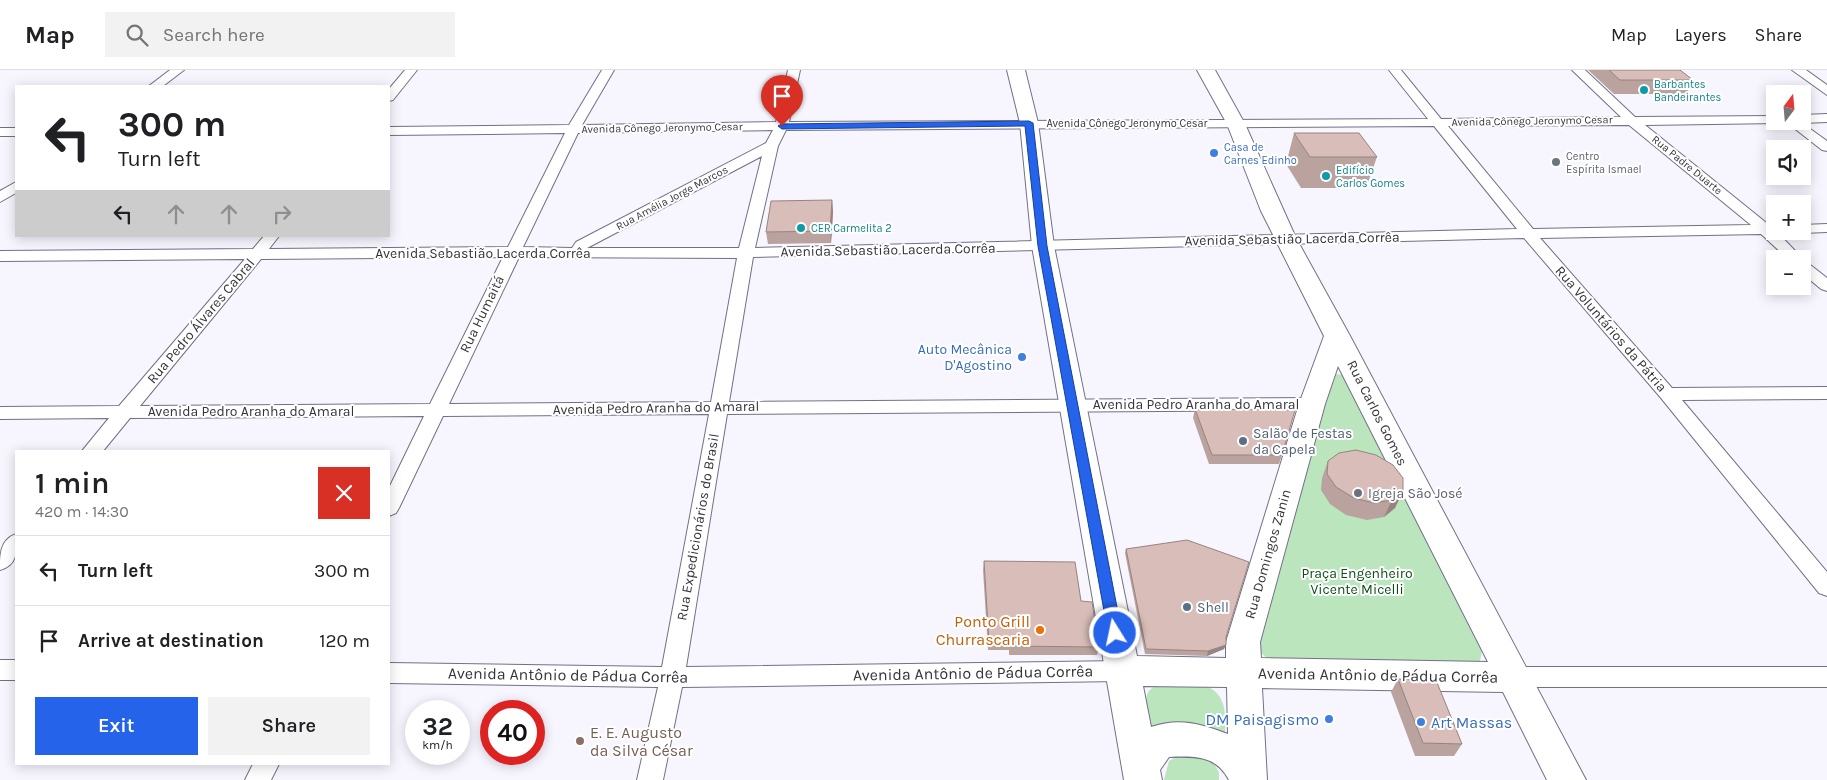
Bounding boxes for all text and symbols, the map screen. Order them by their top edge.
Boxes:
search box [105,12,455,57]
text: Map [25,21,75,49]
icon: search [123,21,151,49]
text: Search here [163,24,265,46]
text: Map [1611,24,1647,46]
text: Layers [1675,24,1727,46]
text: Share [1755,24,1802,46]
pin [761,75,803,126]
place label: Barbantes Bandeirantes [1654,78,1721,104]
icon: arrive [768,82,796,110]
marker: Barbantes Bandeirantes [1638,84,1650,96]
north arrow [1766,85,1811,130]
map controls [1766,85,1811,295]
text: 300 m [118,104,226,145]
icon: left [35,105,100,170]
street label: Avenida Cônego Jeronymo Cesar [1451,113,1613,129]
street label: Avenida Cônego Jeronymo Cesar [1046,117,1208,130]
street label: Avenida Cônego Jeronymo Cesar [581,120,743,136]
street label: Rua Padre Duarte [1649,133,1725,198]
button: sound [1766,140,1811,185]
place label: Casa de Carnes Edinho [1224,141,1297,167]
text: Turn left [118,146,201,172]
marker: Casa de Carnes Edinho [1208,147,1220,159]
place label: Centro Espírita Ismael [1566,150,1642,176]
marker: Centro Espírita Ismael [1550,156,1562,168]
street label: Rua Amélia Jorge Marcos [614,163,730,233]
place label: Edifício Carlos Gomes [1336,164,1405,190]
marker: Edifício Carlos Gomes [1320,170,1332,182]
button: + [1766,195,1811,240]
icon: left [109,200,137,228]
icon: ahead [162,200,190,228]
icon: ahead [215,200,243,228]
icon: right [268,200,296,228]
marker: CER Carmelita 2 [795,222,807,234]
place label: CER Carmelita 2 [811,222,892,235]
street label: Avenida Sebastião Lacerda Corrêa [1184,229,1400,249]
street label: Avenida Sebastião Lacerda Corrêa [780,240,996,260]
street label: Avenida Sebastião Lacerda Corrêa [375,245,591,262]
button: − [1766,250,1811,295]
street label: Rua Pedro Álvares Cabral [143,254,258,387]
street label: Rua Voluntários da Pátria [1552,262,1670,396]
street label: Rua Humaitá [456,273,508,355]
place label: Auto Mecânica D'Agostino [918,341,1012,374]
marker: Auto Mecânica D'Agostino [1016,351,1028,363]
street label: Rua Carlos Gomes [1343,357,1411,469]
street label: Avenida Pedro Aranha do Amaral [1093,396,1299,413]
street label: Avenida Pedro Aranha do Amaral [553,398,759,418]
street label: Avenida Pedro Aranha do Amaral [148,403,354,420]
place label: Salão de Festas da Capela [1253,425,1352,458]
street label: Rua Expedicionários do Brasil [673,432,723,622]
marker: Salão de Festas da Capela [1237,435,1249,447]
text: 1 min [35,465,109,501]
button: close [318,467,370,519]
place label: Igreja São José [1368,485,1463,502]
street label: Rua Domingos Zanin [1241,487,1295,621]
marker: Igreja São José [1352,487,1364,499]
text: 420 m · 14:30 [35,502,129,521]
icon: left [35,557,63,585]
text: Turn left [78,560,153,582]
text: 300 m [314,560,370,582]
park label: Praça Engenheiro Vicente Micelli [1301,565,1413,598]
place label: Shell [1197,599,1229,616]
marker: Shell [1181,601,1193,613]
position arrow [1088,606,1140,658]
place label: Ponto Grill Churrascaria [936,612,1030,649]
marker: Ponto Grill Churrascaria [1034,624,1046,636]
icon: arrive [35,627,63,655]
text: Arrive at destination [78,630,264,652]
text: 120 m [319,630,370,652]
street label: Avenida Antônio de Pádua Corrêa [853,661,1093,685]
street label: Avenida Antônio de Pádua Corrêa [448,663,688,687]
street label: Avenida Antônio de Pádua Corrêa [1258,663,1498,687]
button: Exit [35,697,198,755]
button: Share [208,697,370,755]
speed limit sign: 40 [480,700,545,765]
place label: DM Paisagismo [1206,710,1319,729]
text: 32 [422,712,453,741]
marker: DM Paisagismo [1323,713,1335,725]
place label: Art Massas [1431,713,1512,732]
marker: Art Massas [1415,716,1427,728]
place label: E. E. Augusto da Silva César [590,723,693,760]
marker: E. E. Augusto da Silva César [574,735,586,747]
text: km/h [422,738,453,752]

